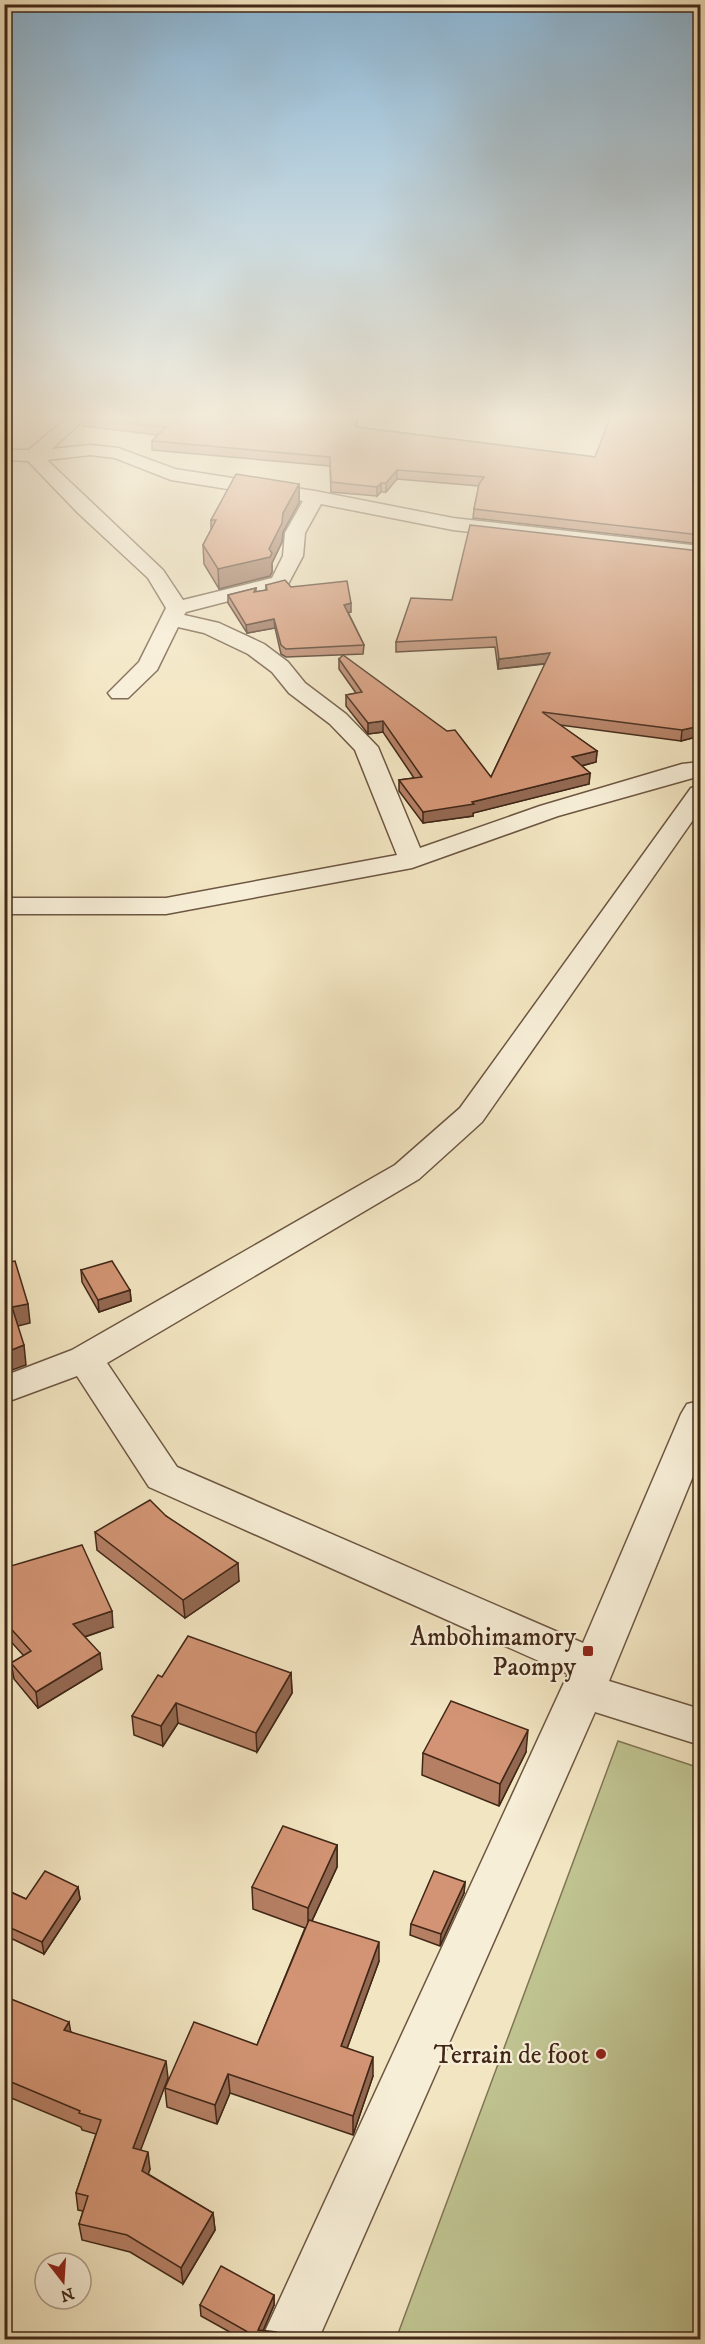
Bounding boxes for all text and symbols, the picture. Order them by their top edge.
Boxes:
place label: Ambohimamory Paompy [410,1621,577,1684]
marker: Ambohimamory Paompy [581,1644,595,1658]
place label: Terrain de foot [434,2039,589,2072]
marker: Terrain de foot [594,2047,608,2061]
north arrow [33,2251,93,2311]
text: N [58,2283,76,2306]

